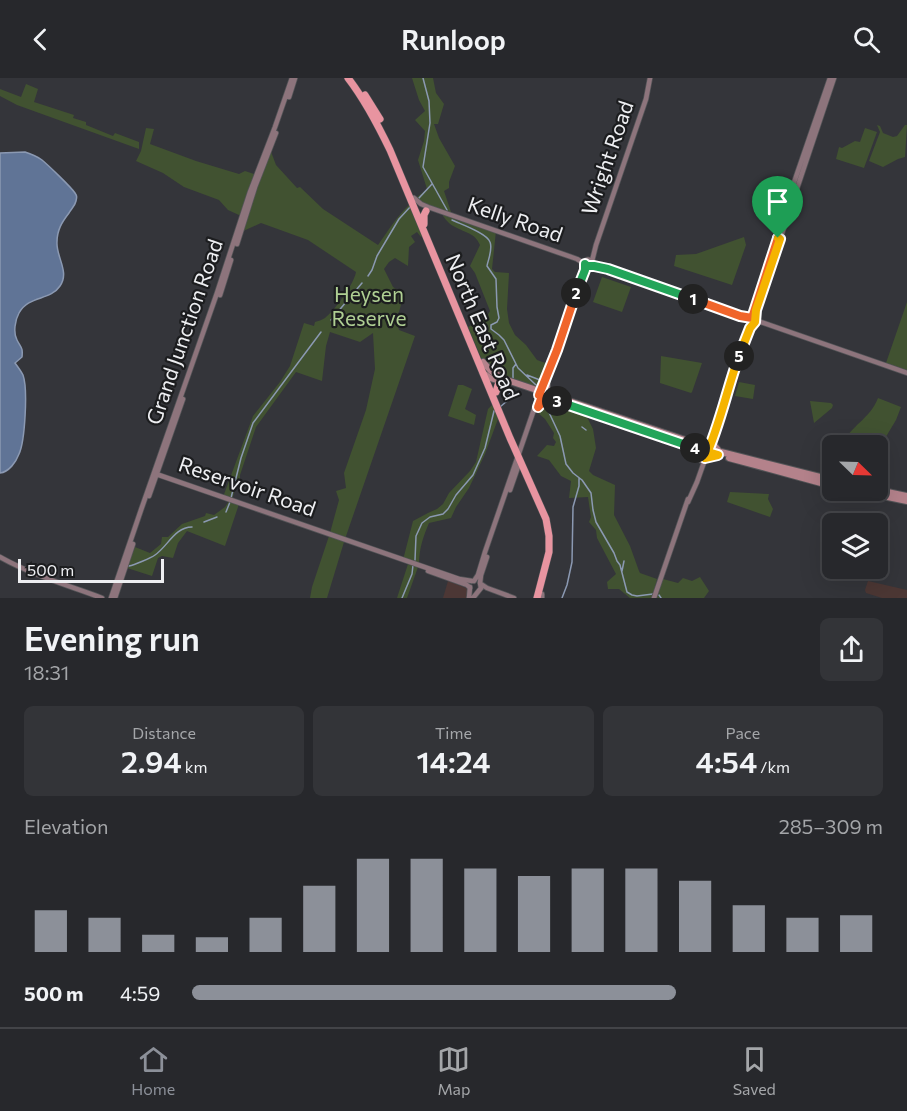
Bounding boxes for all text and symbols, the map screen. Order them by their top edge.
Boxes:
icon: back [24,23,57,56]
text: Runloop [401,23,506,56]
icon: search [850,23,883,56]
street label: Wright Road [575,97,638,218]
pin [752,176,803,238]
icon: arrive [761,185,794,218]
street label: Kelly Road [465,191,566,247]
street label: Grand Junction Road [140,235,227,428]
street label: North East Road [441,250,525,403]
pin: 2 [561,278,591,308]
park label: Heysen Reserve [332,281,406,330]
text: 2 [571,283,581,302]
pin: 1 [678,284,708,314]
text: 1 [689,289,697,308]
pin: 5 [724,341,754,371]
text: 5 [734,346,744,365]
pin: 3 [542,386,572,416]
text: 3 [552,391,562,410]
pin: 4 [680,433,710,463]
north arrow [822,435,888,501]
map controls [822,435,888,579]
text: 4 [690,438,700,457]
street label: Reservoir Road [176,450,319,521]
button: layers [822,513,888,579]
scale bar [18,556,164,583]
text: 500 m [27,560,74,579]
text: Evening run [24,617,200,658]
button: share [820,618,883,681]
text: 18:31 [24,660,69,684]
text: Distance [132,723,196,742]
text: Time [435,723,472,742]
text: Pace [725,723,760,742]
text: 2.94 [121,742,182,779]
text: 14:24 [416,742,490,779]
text: 4:54 [696,742,757,779]
text: km [182,757,207,776]
text: /km [757,757,790,776]
text: Elevation [24,814,109,838]
text: 285–309 m [779,814,883,838]
text: 500 m [24,981,84,1005]
text: 4:59 [120,981,160,1005]
tab: Home [131,1043,175,1098]
tab: Map [437,1043,470,1098]
tab: Saved [733,1043,776,1098]

